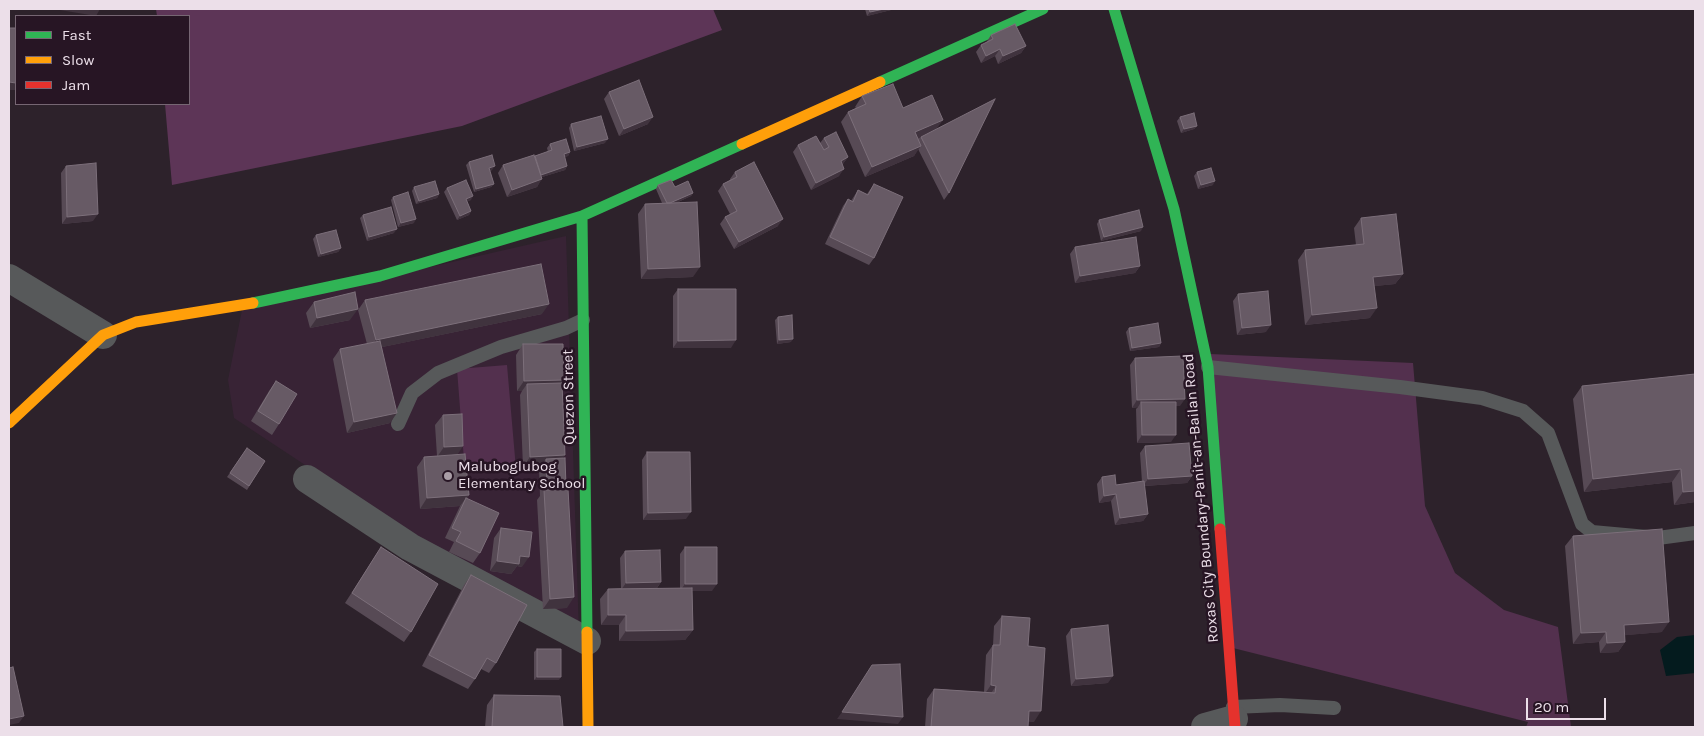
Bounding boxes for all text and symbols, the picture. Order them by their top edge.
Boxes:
legend [15,15,190,105]
text: Fast [62,26,91,44]
text: Slow [62,51,94,69]
text: Jam [62,76,90,94]
street label: Quezon Street [559,349,579,445]
street label: Roxas City Boundary-Panit-an-Bailan Road [1179,353,1223,643]
place label: Maluboglubog Elementary School [458,458,585,493]
marker: Maluboglubog Elementary School [442,470,454,482]
scale bar [1529,688,1609,720]
text: 20 m [1534,698,1569,716]

